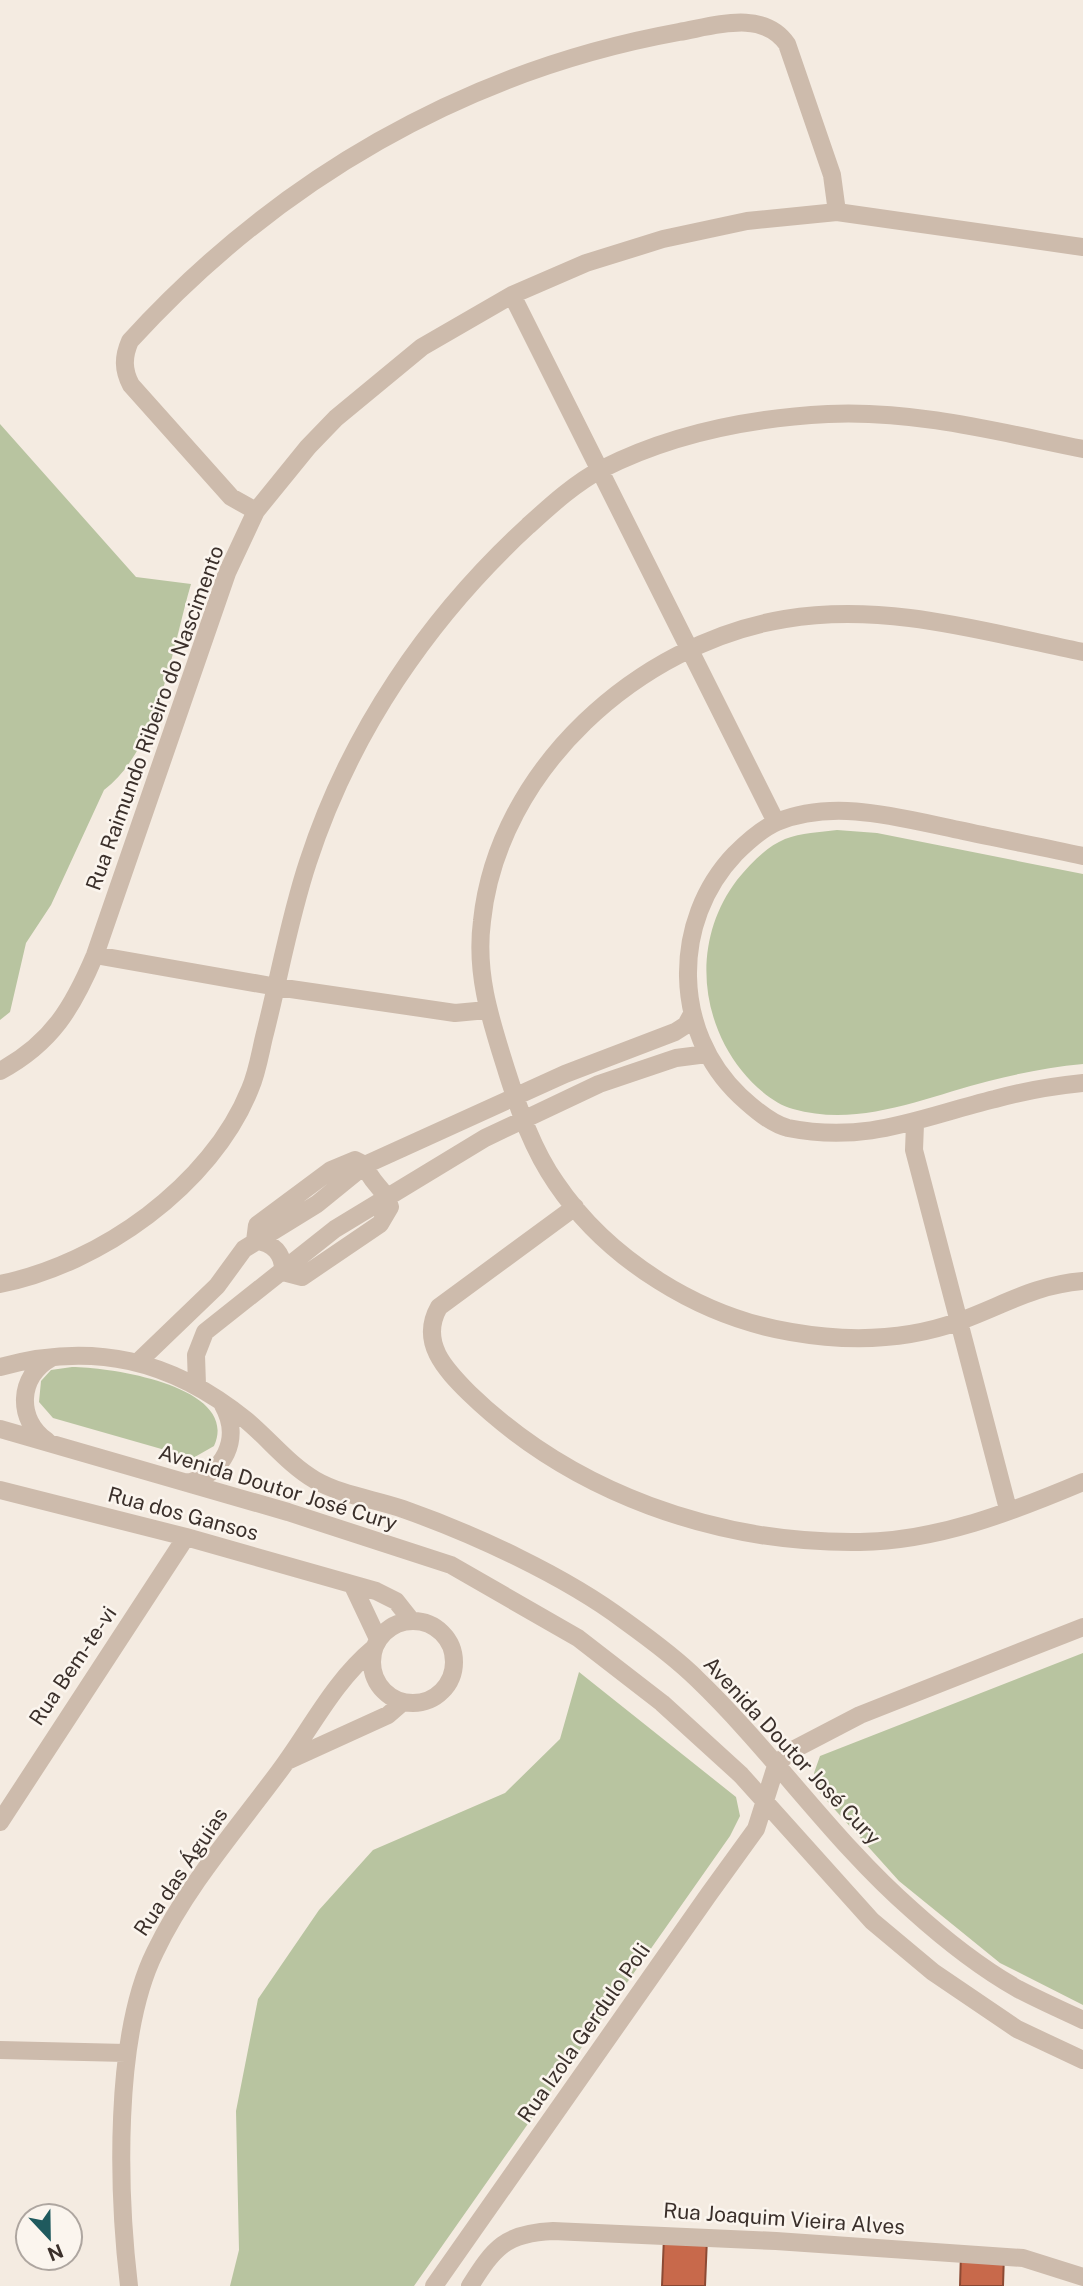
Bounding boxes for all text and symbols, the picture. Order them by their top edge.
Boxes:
street label: Rua Raimundo Ribeiro do Nascimento [80,542,229,894]
street label: Avenida Doutor José Cury [156,1439,400,1536]
street label: Rua dos Gansos [105,1481,261,1546]
street label: Rua Bem-te-vi [24,1601,122,1730]
street label: Avenida Doutor José Cury [699,1651,886,1850]
street label: Rua das Águias [128,1803,233,1941]
street label: Rua Izola Gerdulo Poli [512,1938,655,2127]
street label: Rua Joaquim Vieira Alves [662,2198,906,2239]
north arrow [14,2202,84,2272]
text: N [44,2240,66,2266]

